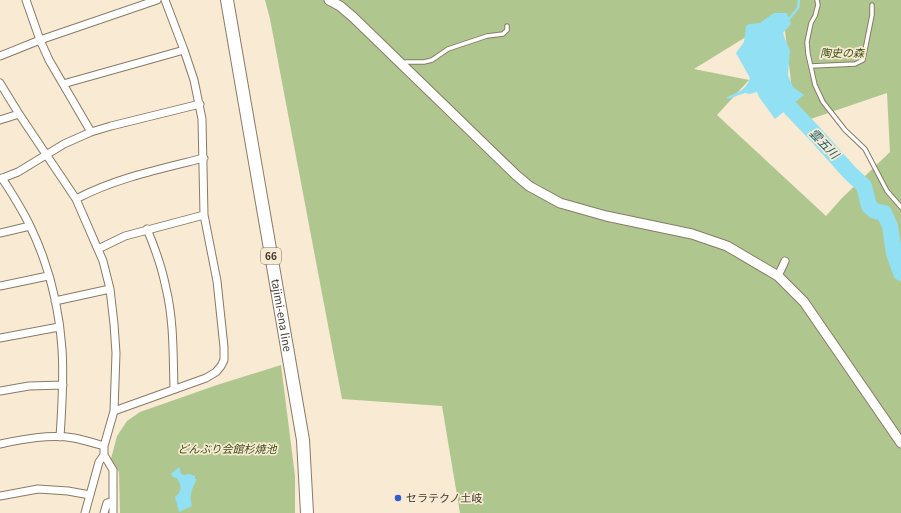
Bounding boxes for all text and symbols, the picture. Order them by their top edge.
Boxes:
park label: 陶史の森 [820,44,865,60]
water label: 雲五川 [806,124,845,163]
road number: 66 [261,248,281,264]
street label: tajimi-ena line [268,278,297,353]
park label: どんぶり会館杉焼池 [178,440,277,456]
place label: セラテクノ土岐 [406,489,482,505]
marker: セラテクノ土岐 [393,493,403,503]

